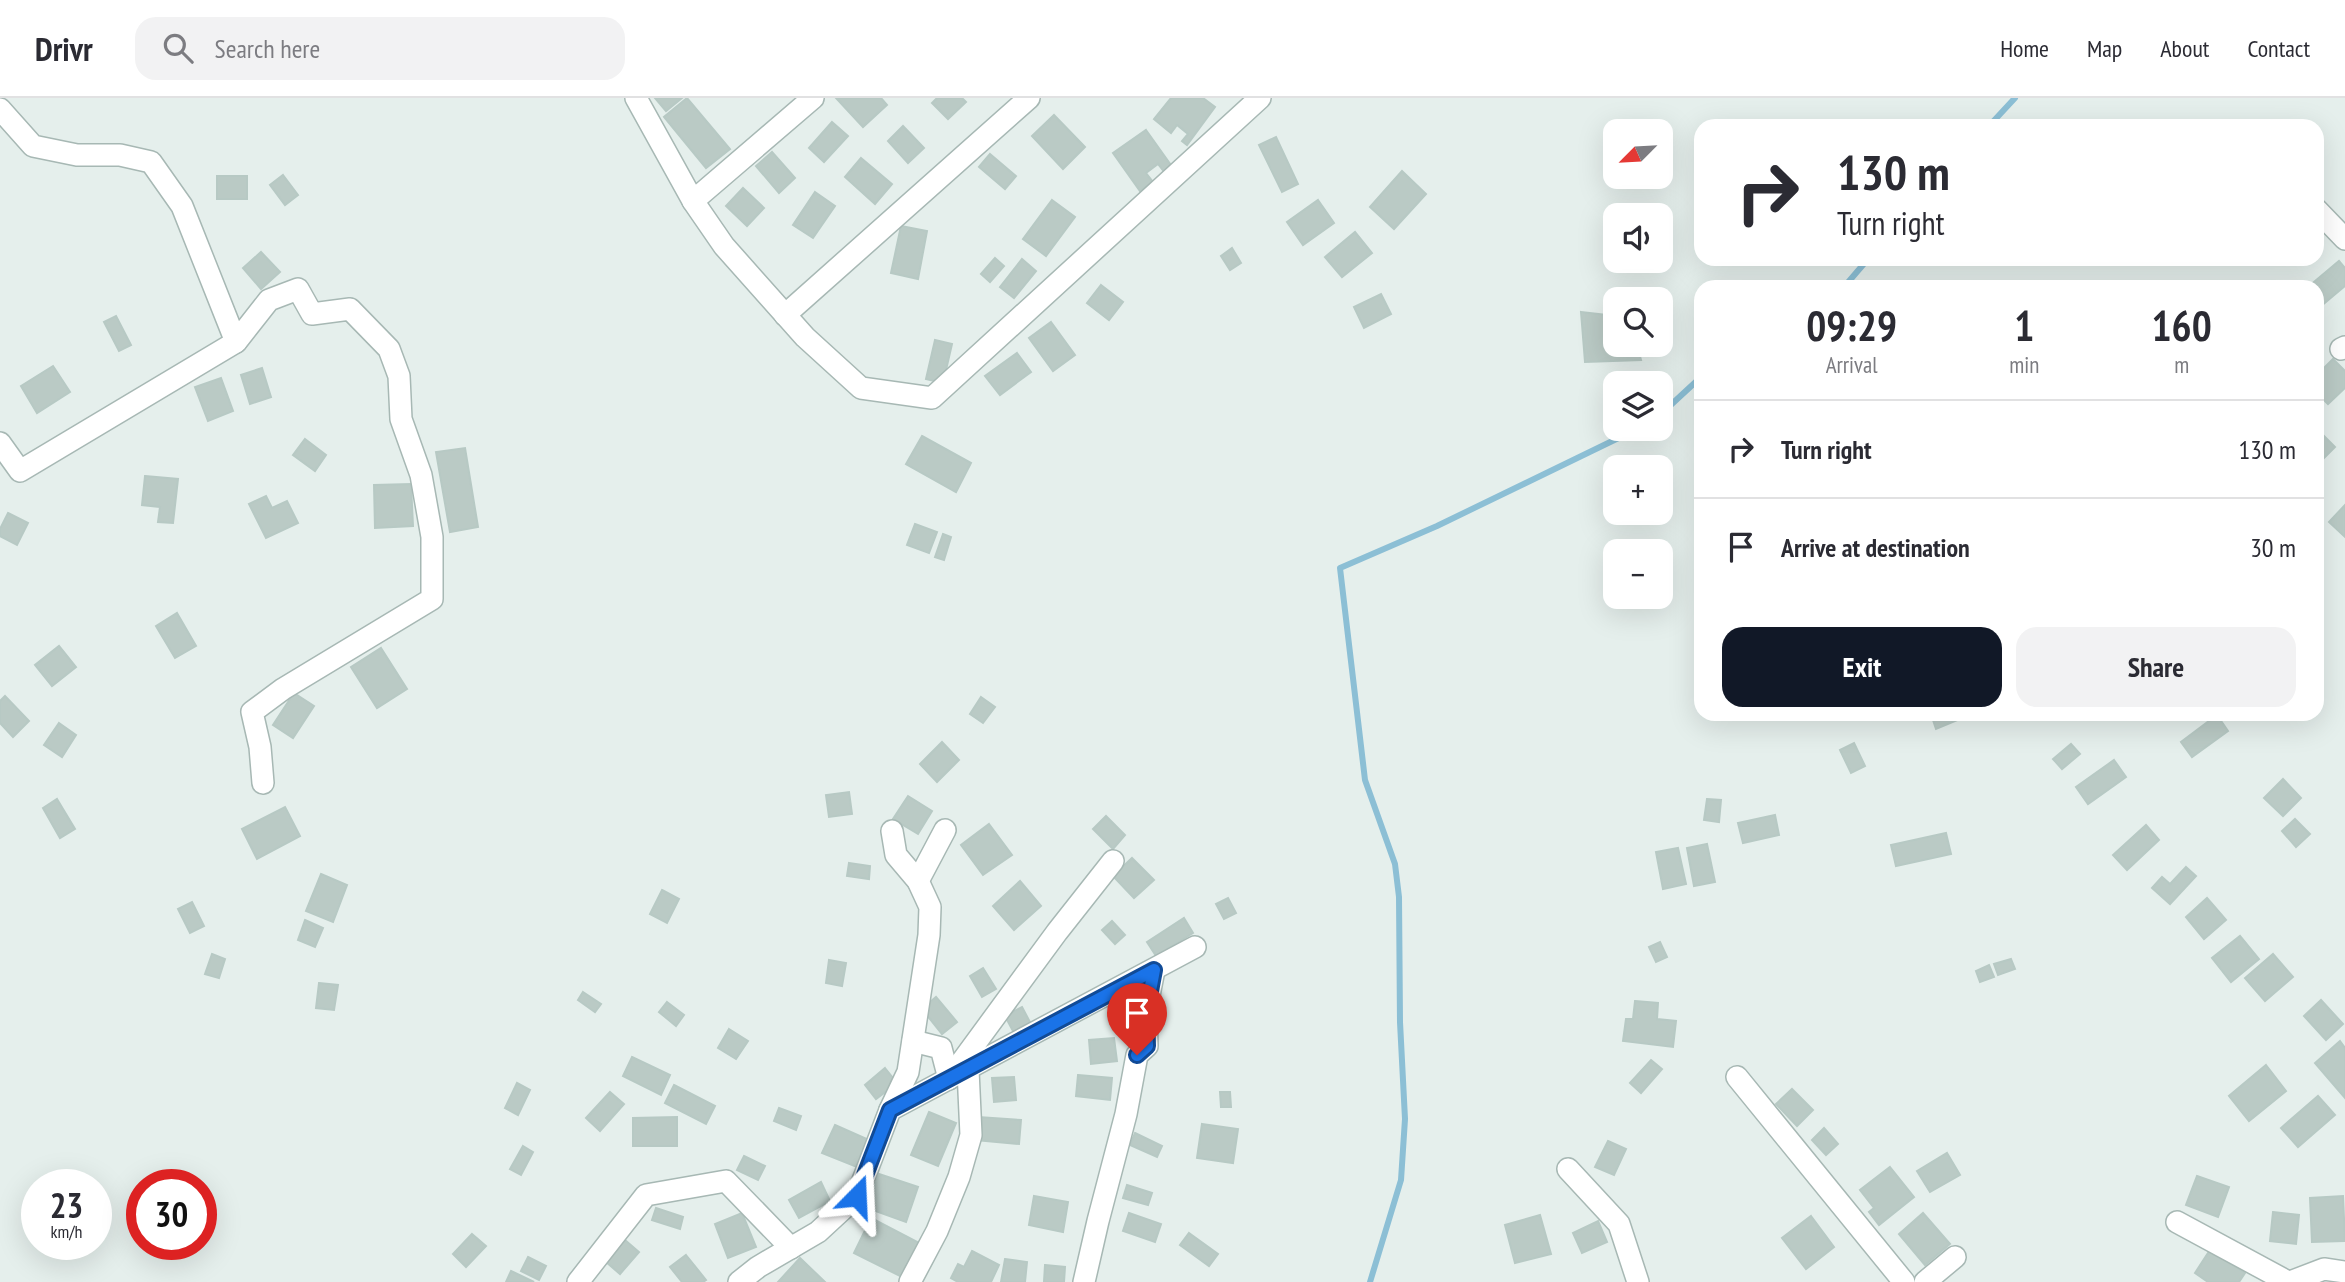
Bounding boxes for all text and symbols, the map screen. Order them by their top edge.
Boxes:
search box [135,17,625,80]
text: Drivr [35,27,93,70]
icon: search [159,29,197,67]
text: Search here [215,32,320,65]
text: Home [2000,33,2049,64]
text: Map [2087,33,2122,64]
text: About [2160,33,2209,64]
text: Contact [2247,33,2310,64]
north arrow [1603,119,1673,189]
map controls [1603,119,1673,609]
text: 130 m [1837,140,1950,204]
icon: right [1722,147,1813,238]
text: Turn right [1837,202,1945,244]
button: sound [1603,203,1673,273]
button: search [1603,287,1673,357]
text: 09:29 [1806,298,1897,353]
text: 1 [2014,298,2034,353]
text: 160 [2152,298,2212,353]
text: Arrival [1826,350,1878,379]
text: min [2009,350,2039,379]
text: m [2174,350,2189,379]
button: layers [1603,371,1673,441]
icon: right [1722,430,1760,468]
text: Turn right [1781,433,1872,466]
text: 130 m [2238,433,2296,466]
button: + [1603,455,1673,525]
icon: arrive [1722,528,1760,566]
text: Arrive at destination [1781,531,1970,564]
text: 30 m [2250,531,2296,564]
button: − [1603,539,1673,609]
button: Exit [1722,627,2002,707]
button: Share [2016,627,2296,707]
pin [1107,983,1167,1055]
icon: arrive [1118,994,1156,1032]
position arrow [820,1159,894,1233]
speed limit sign: 30 [126,1169,217,1260]
text: 23 [50,1182,83,1228]
text: km/h [51,1220,82,1243]

